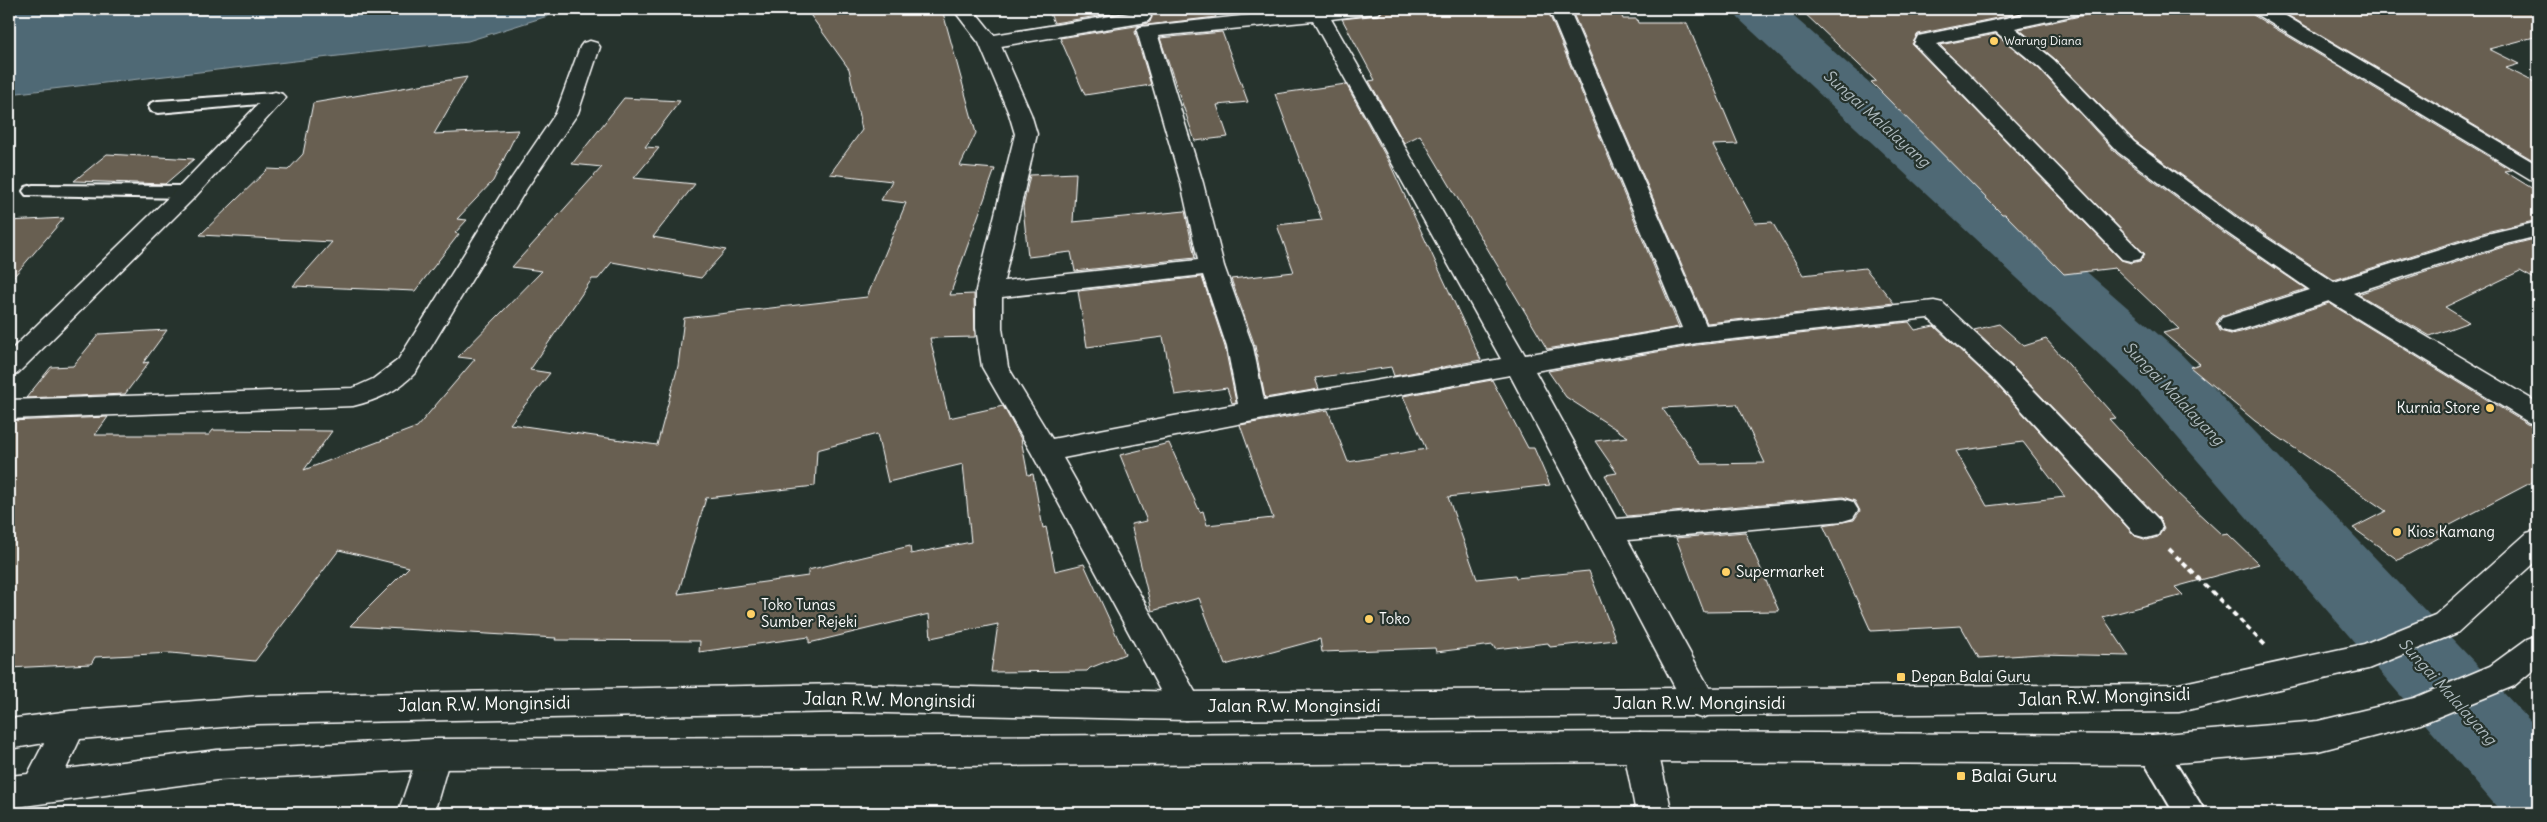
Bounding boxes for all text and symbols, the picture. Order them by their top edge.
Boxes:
place label: Warung Diana [2004,33,2082,48]
marker: Warung Diana [1988,35,2000,47]
water label: Sungai Malalayang [1819,65,1935,172]
water label: Sungai Malalayang [2119,337,2229,450]
place label: Kurnia Store [2397,398,2480,417]
marker: Kurnia Store [2484,402,2496,414]
place label: Kios Kamang [2407,522,2495,541]
marker: Kios Kamang [2391,526,2403,538]
place label: Supermarket [1736,562,1824,581]
marker: Supermarket [1720,566,1732,578]
place label: Toko Tunas Sumber Rejeki [761,595,857,631]
marker: Toko Tunas Sumber Rejeki [745,608,757,620]
place label: Toko [1379,609,1410,628]
marker: Toko [1363,613,1375,625]
water label: Sungai Malalayang [2395,633,2502,749]
place label: Depan Balai Guru [1911,667,2031,686]
marker: Depan Balai Guru [1895,671,1907,683]
street label: Jalan R.W. Monginsidi [2017,682,2191,711]
street label: Jalan R.W. Monginsidi [802,686,976,713]
street label: Jalan R.W. Monginsidi [397,690,571,717]
street label: Jalan R.W. Monginsidi [1613,691,1785,714]
street label: Jalan R.W. Monginsidi [1208,694,1380,717]
place label: Balai Guru [1971,764,2057,787]
marker: Balai Guru [1955,770,1967,782]

